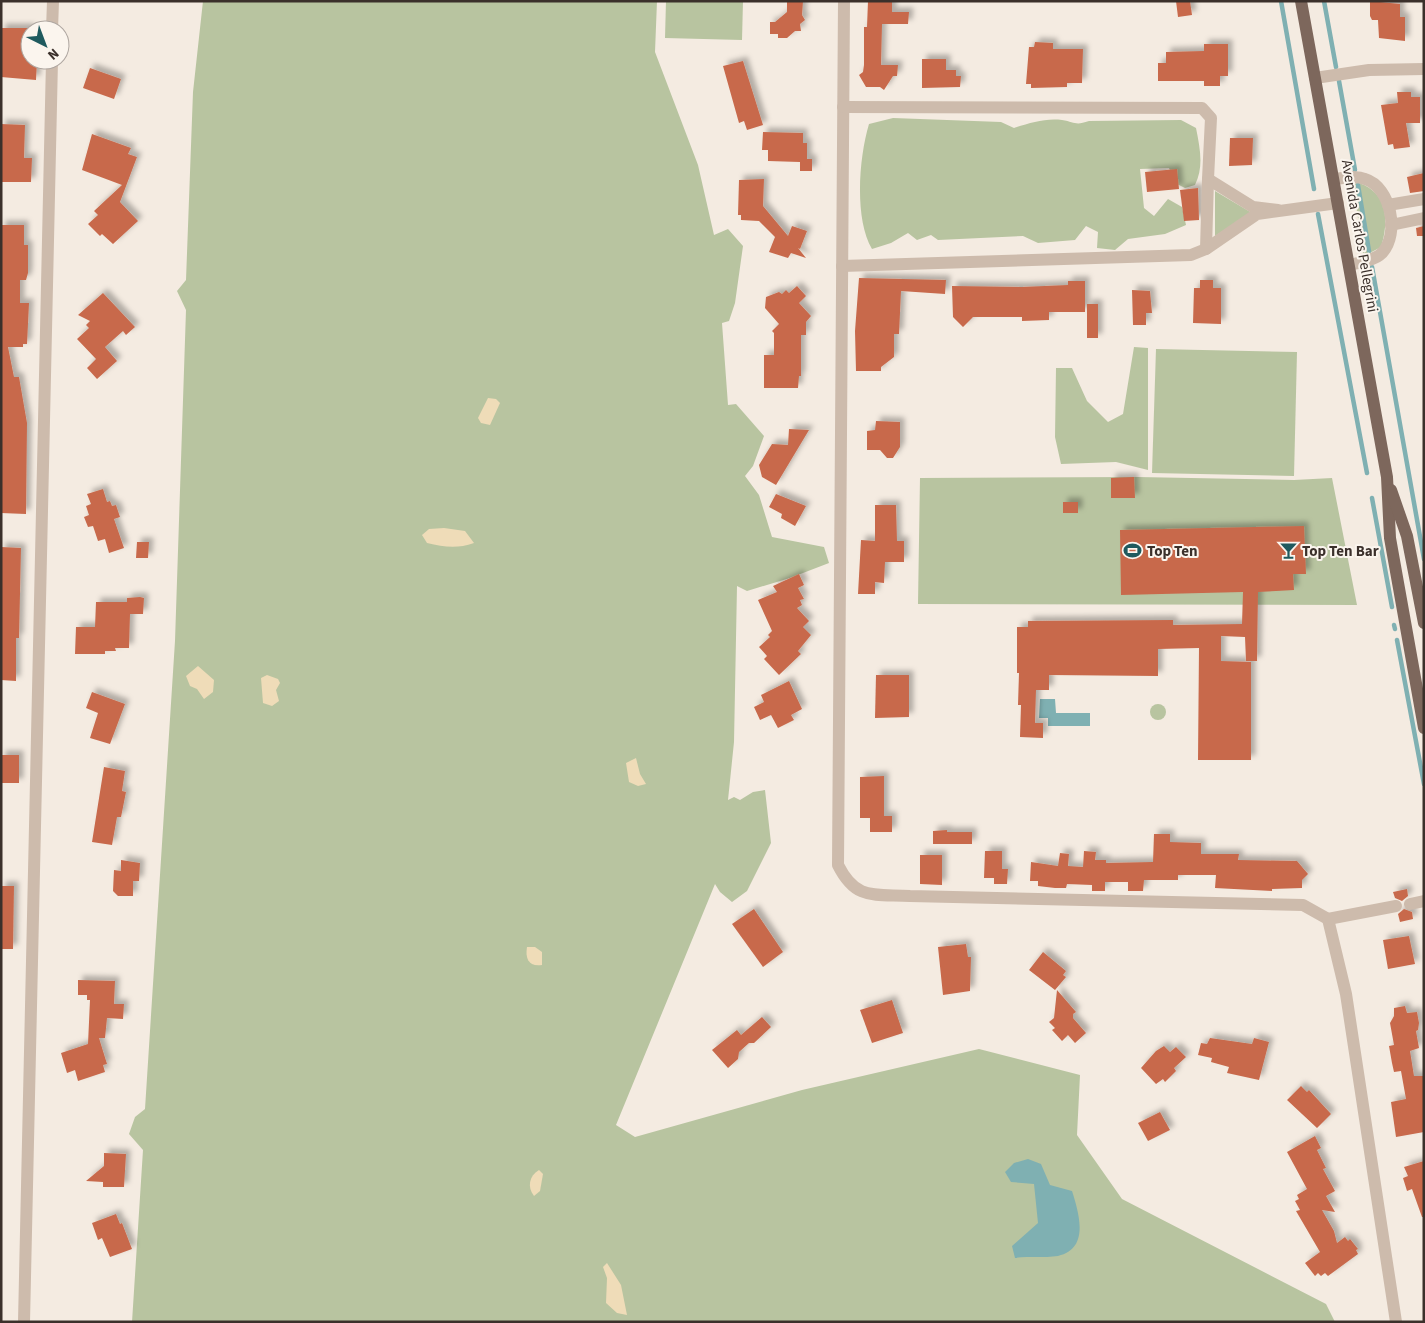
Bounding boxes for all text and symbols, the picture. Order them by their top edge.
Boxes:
north arrow [20,20,70,70]
text: N [43,43,63,64]
street label: Avenida Carlos Pellegrini [1336,158,1383,314]
sports icon: Top Ten [1123,541,1143,561]
place label: Top Ten [1147,541,1198,562]
bar icon: Top Ten Bar [1278,541,1298,561]
place label: Top Ten Bar [1302,541,1379,562]

